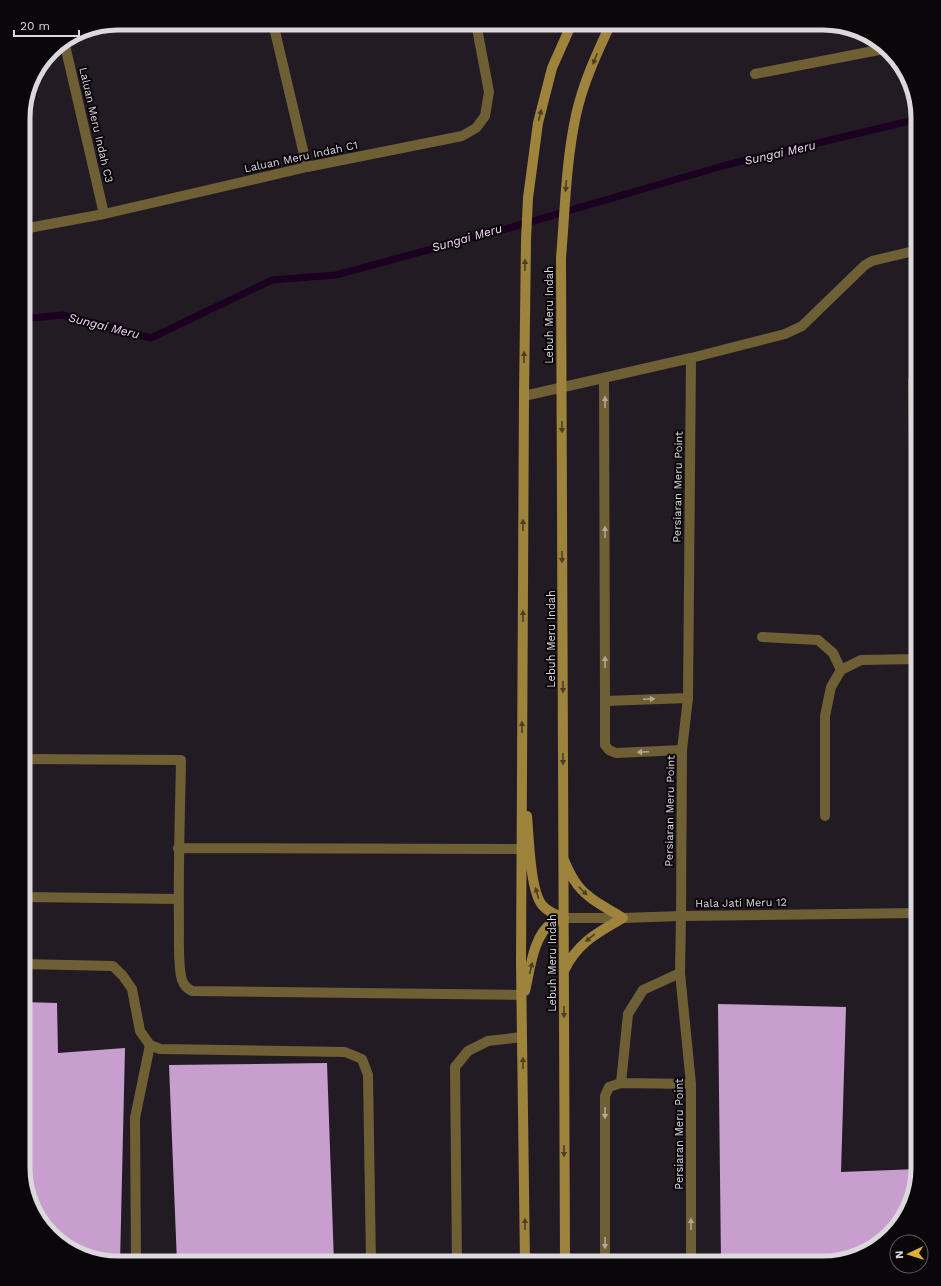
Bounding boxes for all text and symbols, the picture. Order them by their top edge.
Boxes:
scale bar [14,12,79,38]
text: 20 m [20,19,50,33]
one-way arrow [592,53,598,65]
street label: Laluan Meru Indah C3 [76,66,116,184]
one-way arrow [537,109,543,121]
water label: Sungai Meru [743,138,817,168]
street label: Laluan Meru Indah C1 [243,139,359,175]
one-way arrow [563,180,570,192]
water label: Sungai Meru [430,221,504,255]
one-way arrow [522,259,529,271]
street label: Lebuh Meru Indah [543,266,556,364]
water label: Sungai Meru [67,310,141,342]
one-way arrow [521,350,527,363]
one-way arrow [602,395,608,408]
one-way arrow [559,421,565,434]
street label: Persiaran Meru Point [671,431,685,543]
one-way arrow [520,518,526,531]
one-way arrow [602,525,608,538]
one-way arrow [559,551,565,564]
street label: Lebuh Meru Indah [545,590,558,688]
one-way arrow [520,609,526,622]
one-way arrow [602,655,608,668]
one-way arrow [560,681,566,694]
one-way arrow [643,696,655,703]
one-way arrow [519,720,525,733]
one-way arrow [637,748,649,755]
one-way arrow [560,753,566,766]
street label: Persiaran Meru Point [663,755,677,867]
one-way arrow [534,886,540,898]
one-way arrow [578,886,588,896]
street label: Hala Jati Meru 12 [695,896,787,910]
street label: Lebuh Meru Indah [546,914,559,1012]
one-way arrow [584,934,595,943]
one-way arrow [528,962,534,974]
one-way arrow [561,1006,567,1019]
one-way arrow [520,1056,526,1069]
street label: Persiaran Meru Point [673,1078,686,1190]
one-way arrow [602,1107,608,1120]
one-way arrow [561,1145,567,1158]
one-way arrow [522,1217,528,1230]
one-way arrow [688,1217,694,1230]
north arrow [889,1234,929,1274]
one-way arrow [602,1237,608,1250]
text: N [893,1250,906,1259]

